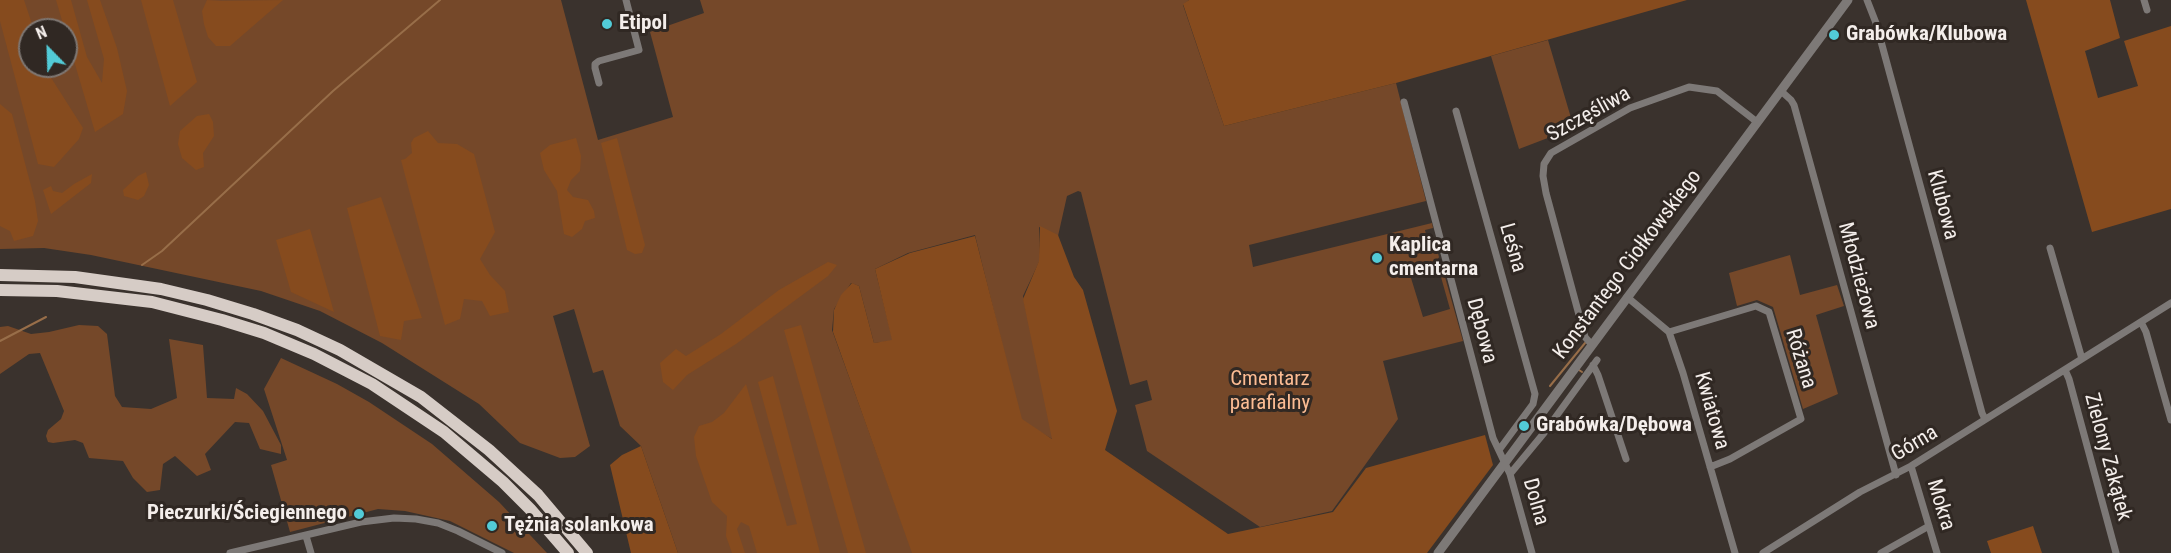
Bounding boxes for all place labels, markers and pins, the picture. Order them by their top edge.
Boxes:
place label: Etipol [619,11,667,37]
marker: Etipol [600,17,614,31]
place label: Grabówka/Klubowa [1846,22,2007,48]
marker: Grabówka/Klubowa [1827,28,1841,42]
place label: Kaplica cmentarna [1389,233,1478,283]
marker: Kaplica cmentarna [1370,251,1384,265]
place label: Grabówka/Dębowa [1536,413,1692,439]
marker: Grabówka/Dębowa [1517,419,1531,433]
place label: Pieczurki/Ściegiennego [147,501,347,527]
marker: Pieczurki/Ściegiennego [352,507,366,521]
place label: Tężnia solankowa [504,513,654,539]
marker: Tężnia solankowa [485,519,499,533]

